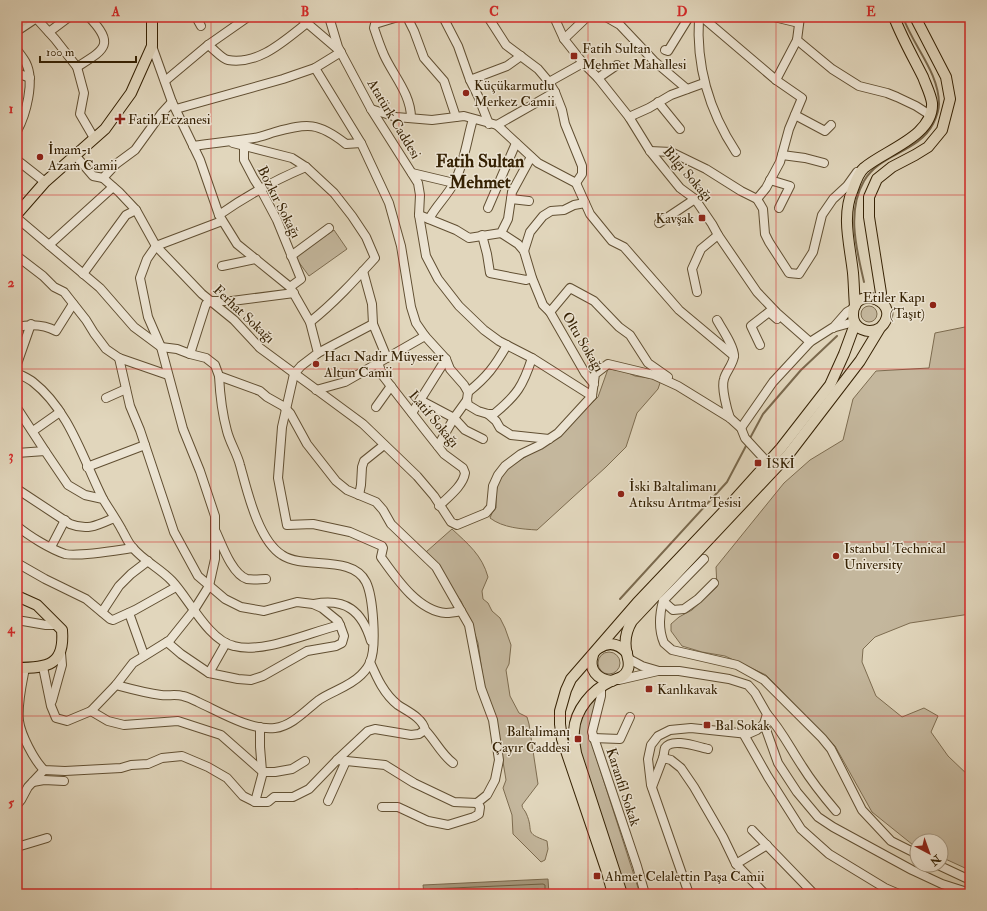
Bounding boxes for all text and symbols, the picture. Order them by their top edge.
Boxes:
text: A [111,4,121,20]
text: B [301,4,309,20]
text: C [489,4,499,20]
text: D [677,4,688,20]
text: E [866,4,876,20]
scale bar [40,38,136,64]
place label: Fatih Sultan Mehmet Mahallesi [582,40,687,73]
text: 100 m [46,45,75,60]
marker: Fatih Sultan Mehmet Mahallesi [569,51,579,61]
street label: Atatürk Caddesi [363,75,425,162]
place label: Küçükarmutlu Merkez Camii [474,77,555,110]
marker: Küçükarmutlu Merkez Camii [461,88,471,98]
text: 1 [9,101,14,117]
place label: Fatih Eczanesi [128,111,211,128]
marker: Fatih Eczanesi [115,114,125,124]
place label: İmam-ı Azam Camii [47,141,118,174]
street label: Bilgi Sokağı [659,143,717,205]
district label: Fatih Sultan Mehmet [436,150,525,194]
marker: İmam-ı Azam Camii [35,152,45,162]
street label: Bozkır Sokağı [254,163,305,241]
place label: Kavşak [655,210,694,227]
marker: Kavşak [697,213,707,223]
text: 2 [8,275,15,291]
street label: Ferhat Sokağı [210,281,278,347]
place label: Etiler Kapı (Taşıt) [863,289,925,322]
marker: Etiler Kapı (Taşıt) [928,300,938,310]
street label: Oltu Sokağı [558,309,608,375]
place label: Hacı Nadir Müyesser Altun Camii [323,348,444,381]
marker: Hacı Nadir Müyesser Altun Camii [311,359,321,369]
street label: Latif Sokağı [405,387,463,451]
text: 3 [9,448,14,464]
place label: İSKİ [766,455,795,472]
marker: İSKİ [753,458,763,468]
place label: İski Baltalimanı Atıksu Arıtma Tesisi [628,478,741,511]
marker: İski Baltalimanı Atıksu Arıtma Tesisi [616,489,626,499]
place label: Istanbul Technical University [844,540,946,574]
marker: Istanbul Technical University [831,551,841,561]
text: 4 [6,621,15,637]
place label: Kanlıkavak [657,681,718,698]
marker: Kanlıkavak [644,684,654,694]
place label: Bal Sokak [715,717,770,734]
marker: Bal Sokak [702,720,712,730]
place label: Baltalimanı Çayır Caddesi [492,723,570,757]
marker: Baltalimanı Çayır Caddesi [573,734,583,744]
street label: Karanfil Sokak [602,746,644,829]
text: 5 [8,795,14,811]
north arrow [909,833,949,873]
text: N [926,851,944,869]
place label: Ahmet Celalettin Paşa Camii [604,868,765,885]
marker: Ahmet Celalettin Paşa Camii [592,871,602,881]

